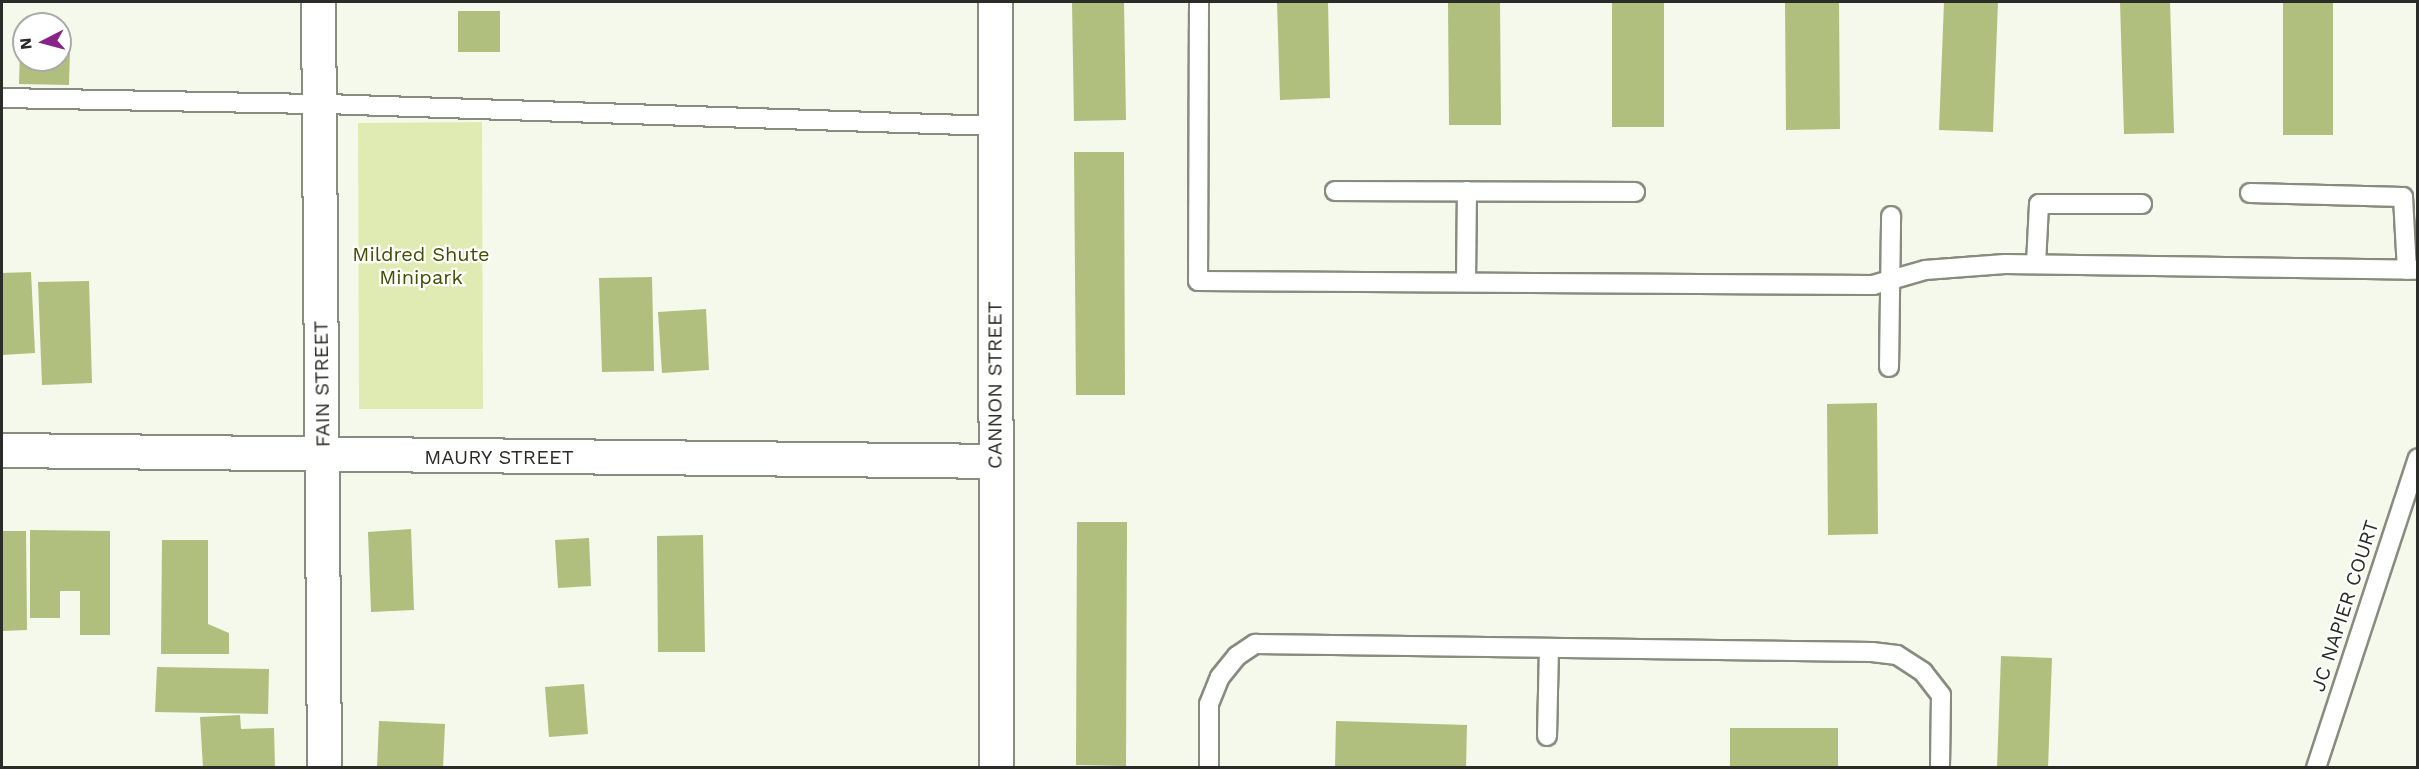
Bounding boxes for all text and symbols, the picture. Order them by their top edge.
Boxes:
north arrow [12,12,72,72]
text: N [16,37,36,51]
park label: Mildred Shute Minipark [352,242,490,289]
street label: CANNON STREET [983,301,1007,469]
street label: FAIN STREET [309,320,335,448]
street label: MAURY STREET [424,445,574,469]
street label: JC NAPIER COURT [2306,517,2384,695]

